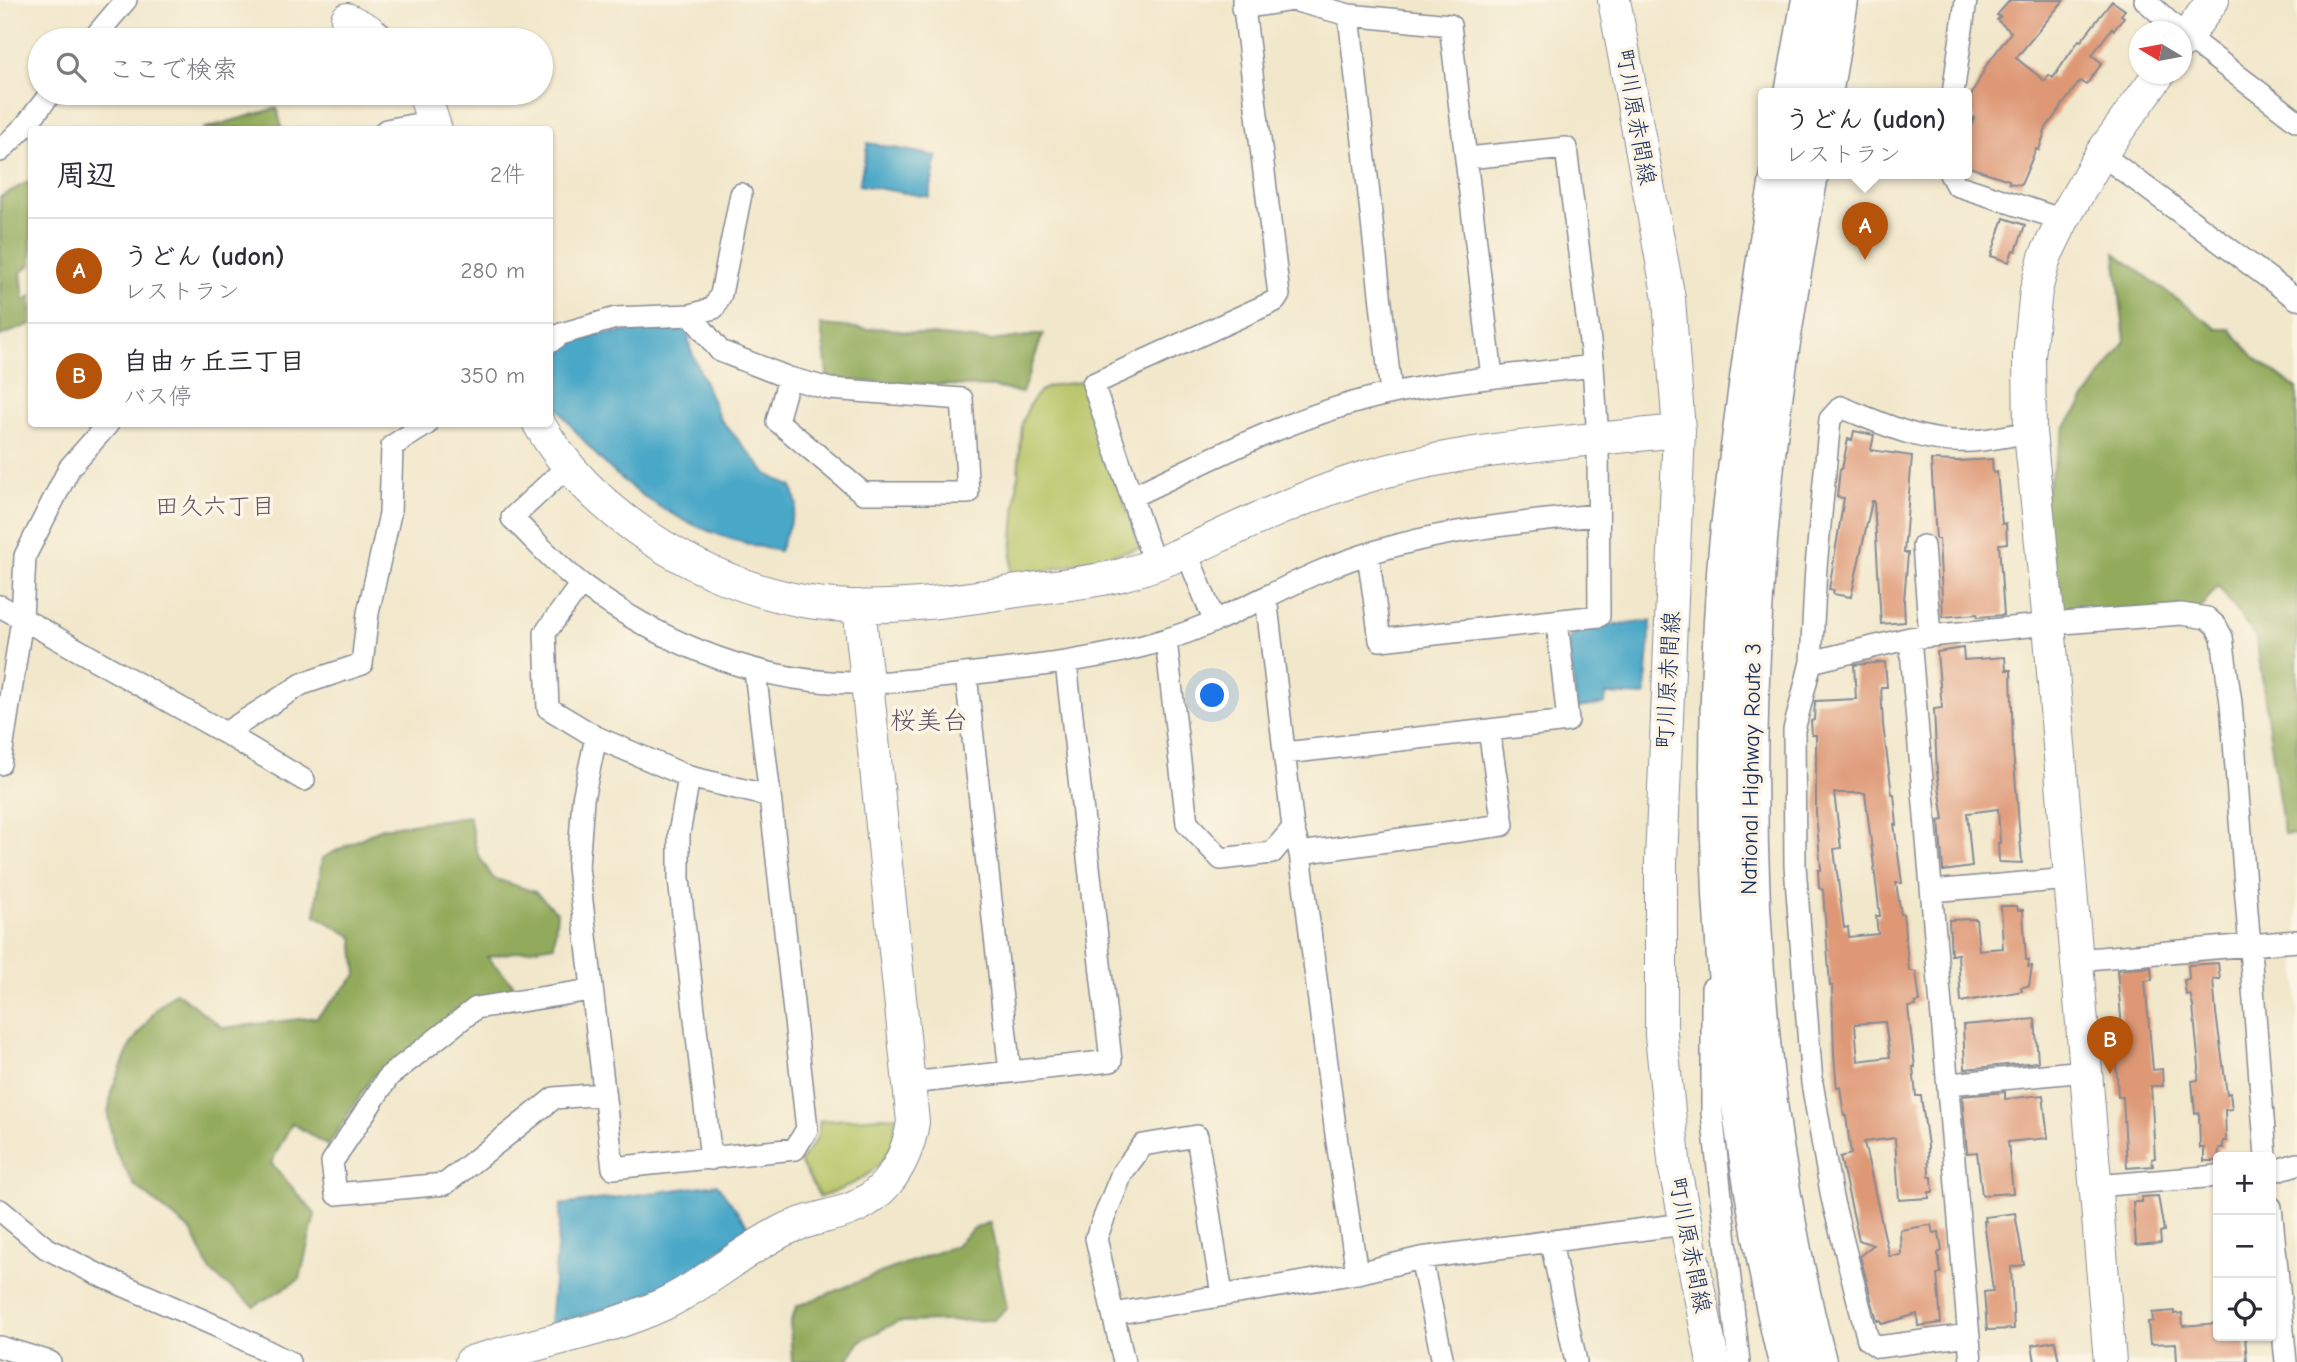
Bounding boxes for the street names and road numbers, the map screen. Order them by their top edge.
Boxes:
street label: 町川原赤間線 [1611,47,1661,187]
street label: 町川原赤間線 [1651,610,1685,750]
street label: National Highway Route 3 [1735,643,1767,895]
street label: 町川原赤間線 [1664,1175,1716,1315]

